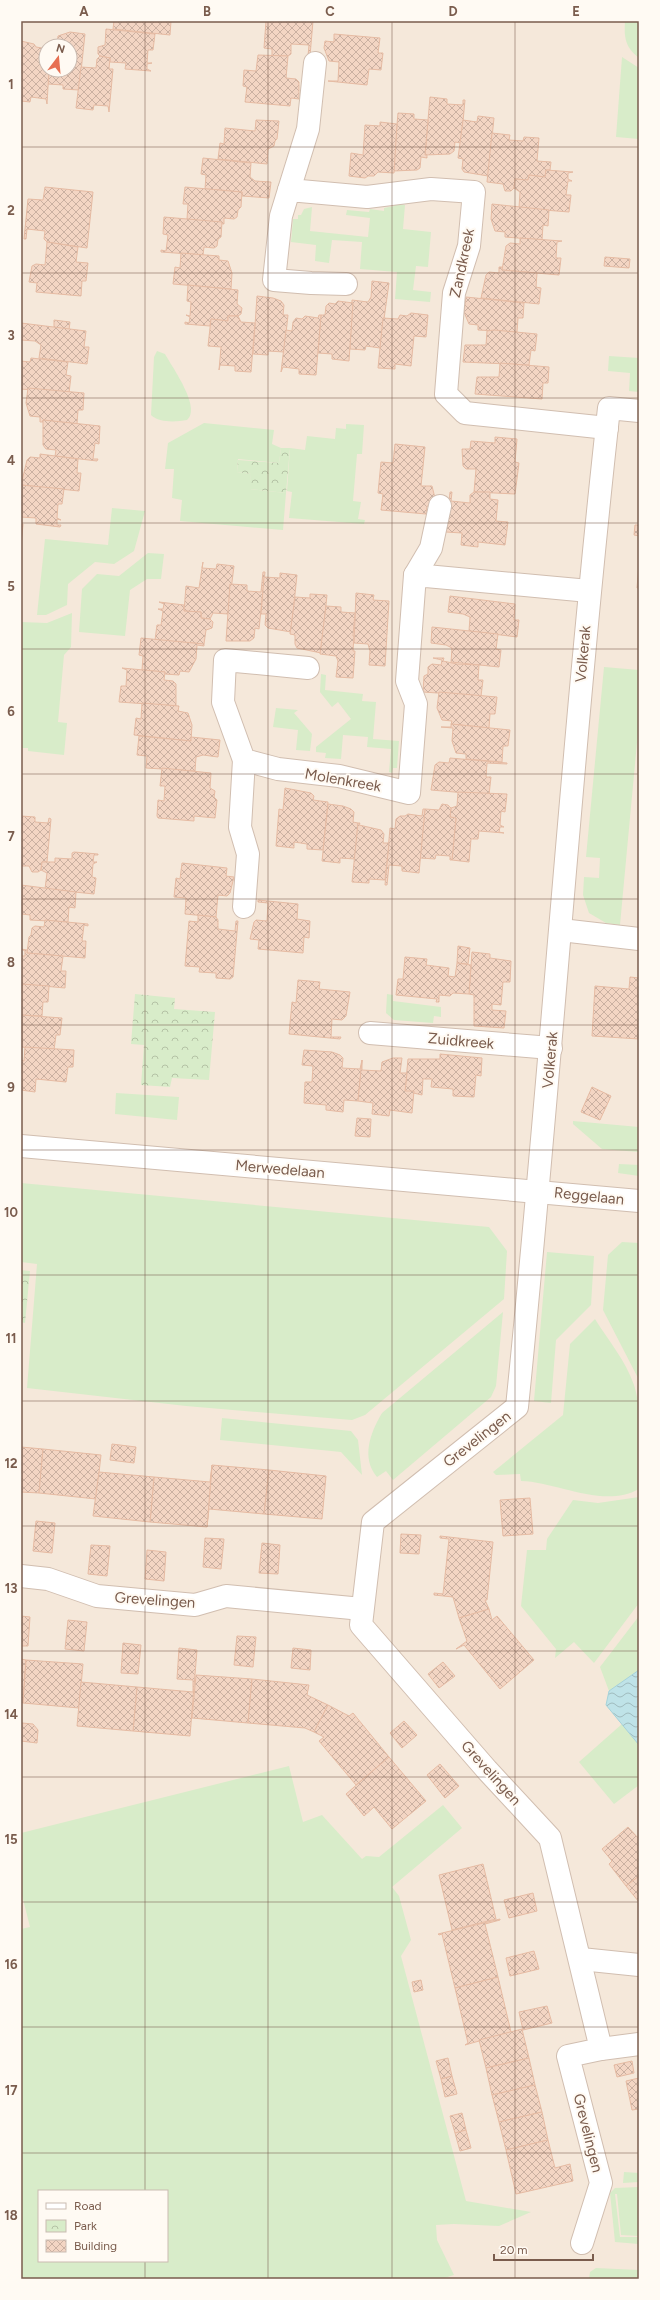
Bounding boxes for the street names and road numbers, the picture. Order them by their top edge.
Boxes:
street label: Zandkreek [446,226,478,299]
street label: Volkerak [572,624,595,683]
street label: Molenkreek [303,764,383,796]
street label: Zuidkreek [427,1029,496,1053]
street label: Volkerak [539,1030,562,1089]
street label: Merwedelaan [235,1156,325,1182]
street label: Reggelaan [553,1183,625,1209]
street label: Grevelingen [440,1407,514,1471]
street label: Grevelingen [114,1588,196,1612]
street label: Grevelingen [457,1737,525,1809]
street label: Grevelingen [569,2092,607,2174]

